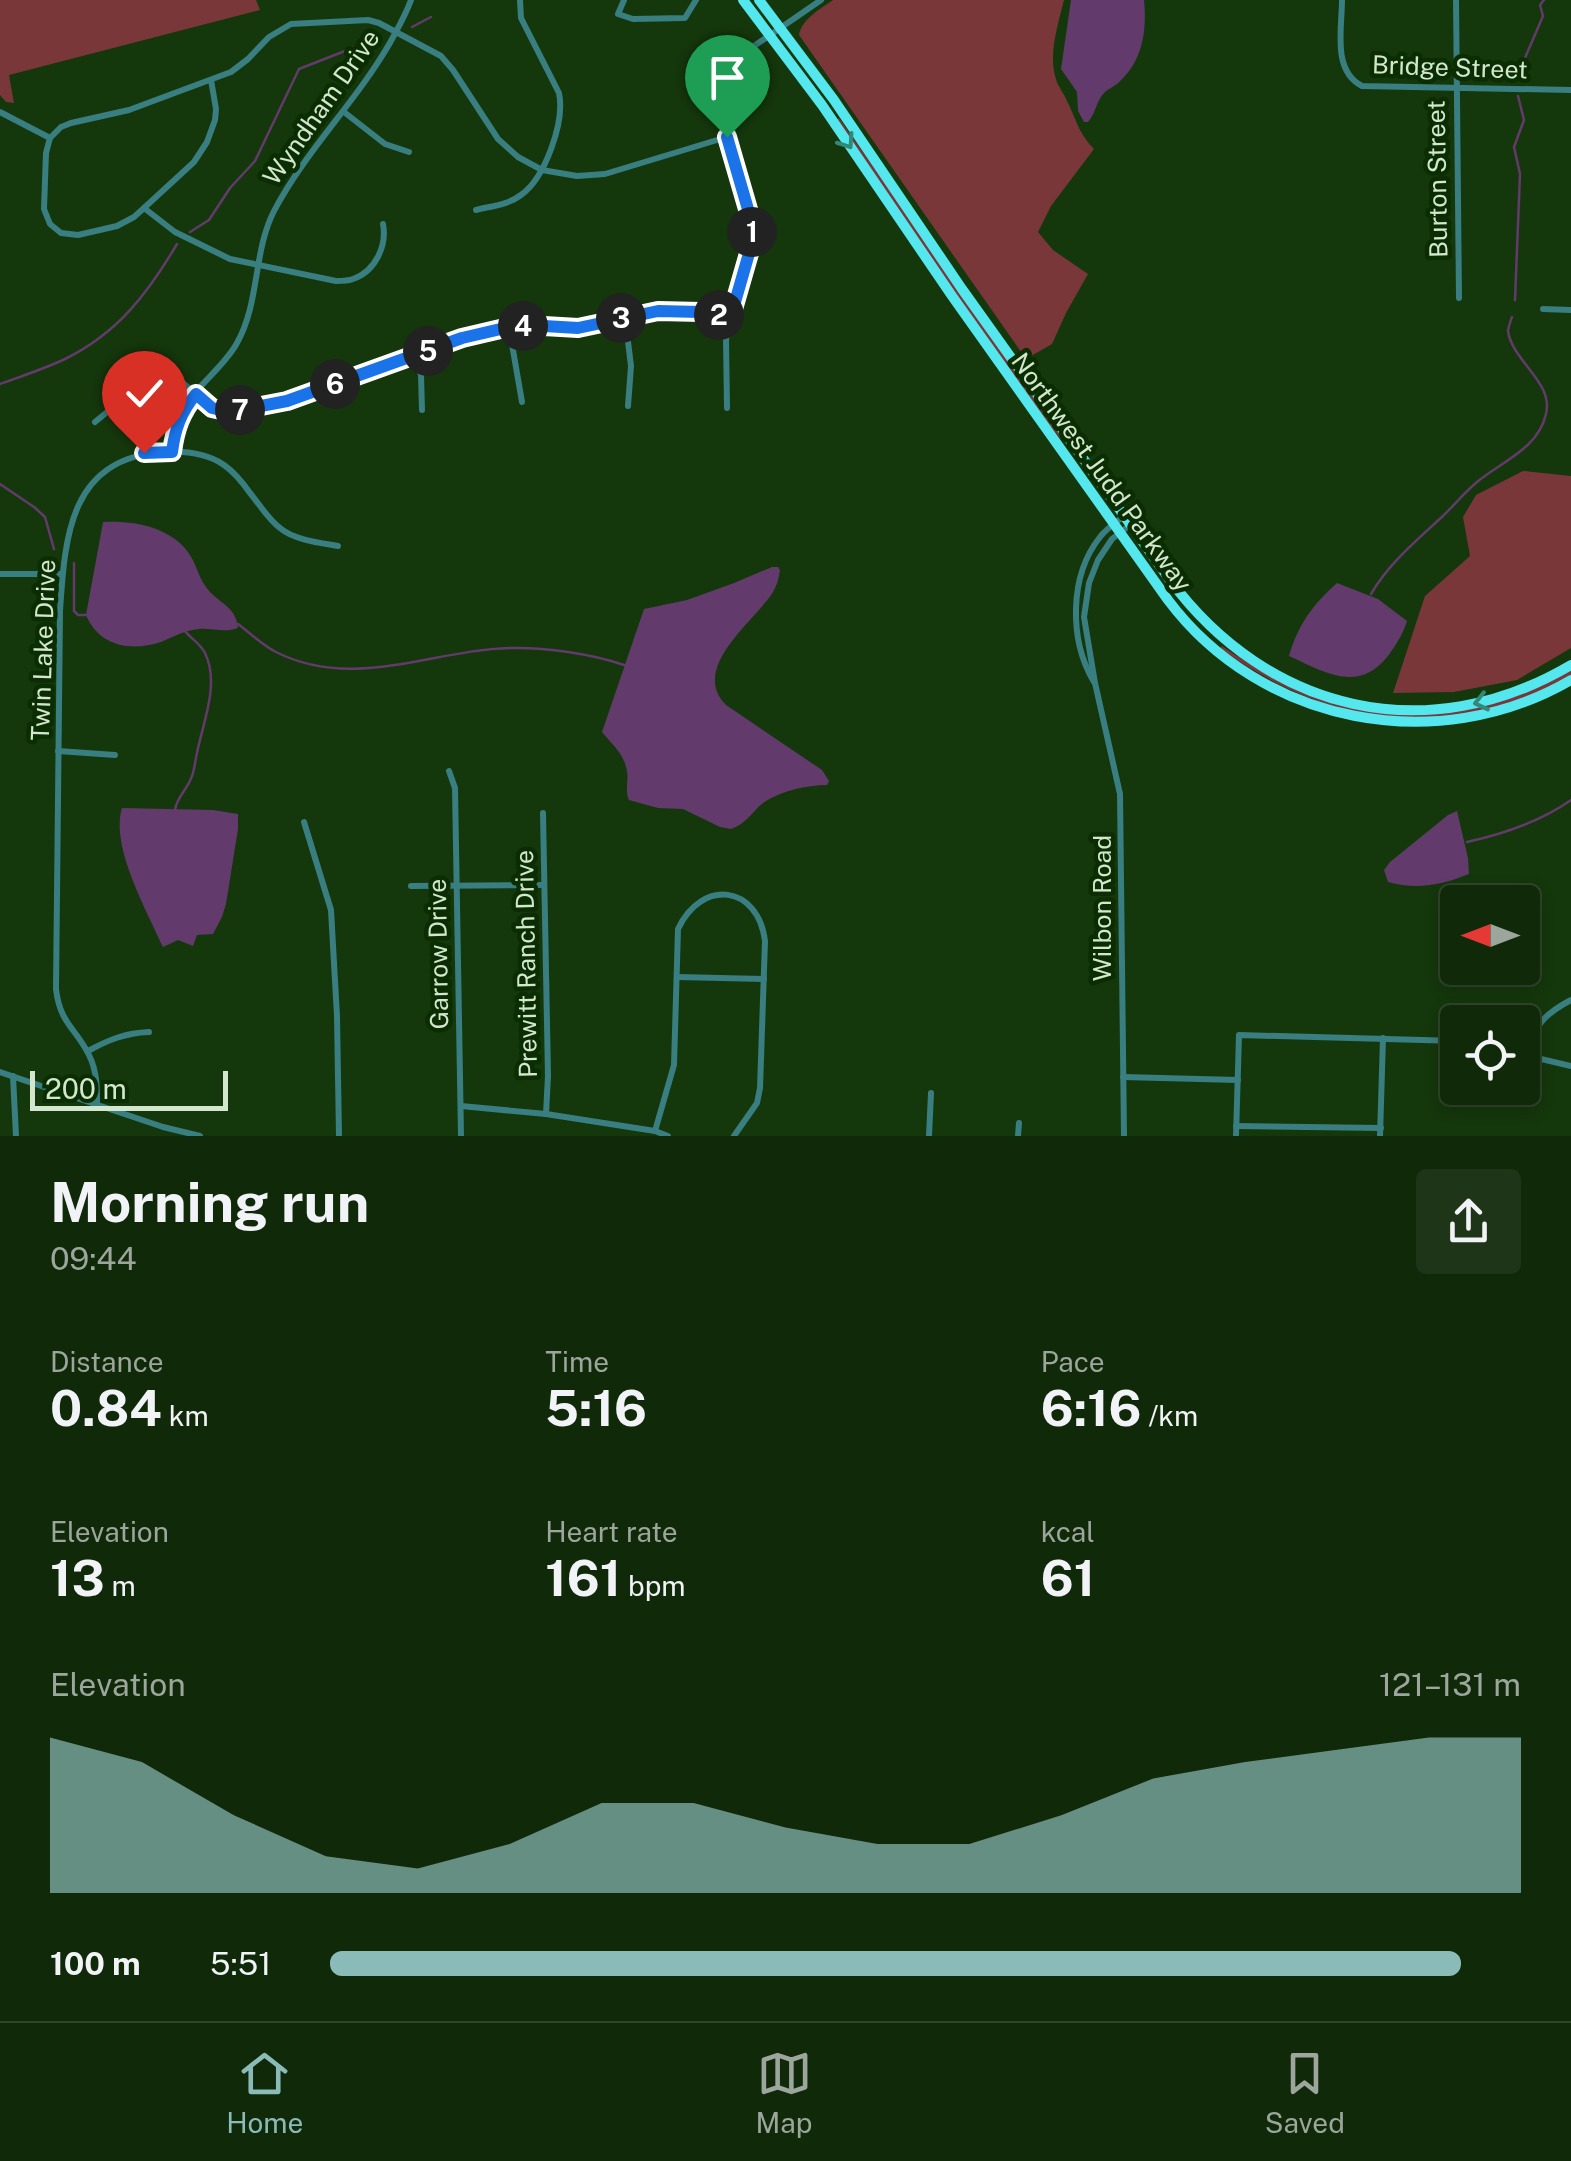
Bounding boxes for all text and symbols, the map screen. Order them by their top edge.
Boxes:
street label: Wyndham Drive [256,24,386,190]
pin [685,35,770,138]
street label: Bridge Street [1372,49,1528,85]
icon: arrive [700,50,755,105]
street label: Burton Street [1421,100,1453,258]
one-way arrow [835,130,853,149]
pin: 1 [727,207,777,257]
text: 1 [746,215,758,248]
pin: 2 [694,290,744,340]
pin: 3 [596,293,646,343]
text: 2 [710,298,728,331]
pin: 4 [498,301,548,351]
text: 3 [612,301,630,334]
text: 4 [514,309,532,342]
pin: 5 [403,326,453,376]
text: 5 [419,334,437,367]
street label: Northwest Judd Parkway [1005,347,1199,597]
pin [102,351,187,454]
pin: 6 [310,359,360,409]
icon: check [117,366,172,421]
text: 6 [326,367,344,400]
pin: 7 [215,385,265,435]
text: 7 [231,393,249,426]
street label: Twin Lake Drive [25,559,61,741]
one-way arrow [1473,690,1490,711]
street label: Wilbon Road [1087,835,1117,981]
street label: Prewitt Ranch Drive [509,850,543,1078]
street label: Garrow Drive [422,878,454,1030]
north arrow [1440,885,1540,985]
map controls [1440,885,1540,1105]
button: locate [1440,1005,1540,1105]
scale bar [30,1066,228,1110]
text: 200 m [45,1072,127,1105]
button: share [1416,1169,1521,1274]
text: Morning run [50,1170,369,1234]
text: 09:44 [50,1240,137,1277]
text: Distance [50,1345,164,1378]
text: Time [545,1345,609,1378]
text: Pace [1041,1345,1105,1378]
text: 0.84 [50,1378,162,1437]
text: 5:16 [545,1378,647,1437]
text: 6:16 [1041,1378,1142,1437]
text: km [162,1399,209,1432]
text: /km [1142,1399,1198,1432]
text: Elevation [50,1515,169,1548]
text: Heart rate [545,1515,678,1548]
text: kcal [1041,1515,1095,1548]
text: 13 [50,1548,105,1607]
text: 161 [545,1548,621,1607]
text: 61 [1041,1548,1095,1607]
text: m [105,1569,136,1602]
text: bpm [621,1569,686,1602]
text: Elevation [50,1666,186,1703]
text: 121–131 m [1379,1666,1521,1703]
text: 100 m [50,1945,141,1982]
text: 5:51 [210,1945,271,1982]
tab: Home [226,2046,303,2139]
tab: Map [756,2046,812,2139]
tab: Saved [1265,2046,1345,2139]

